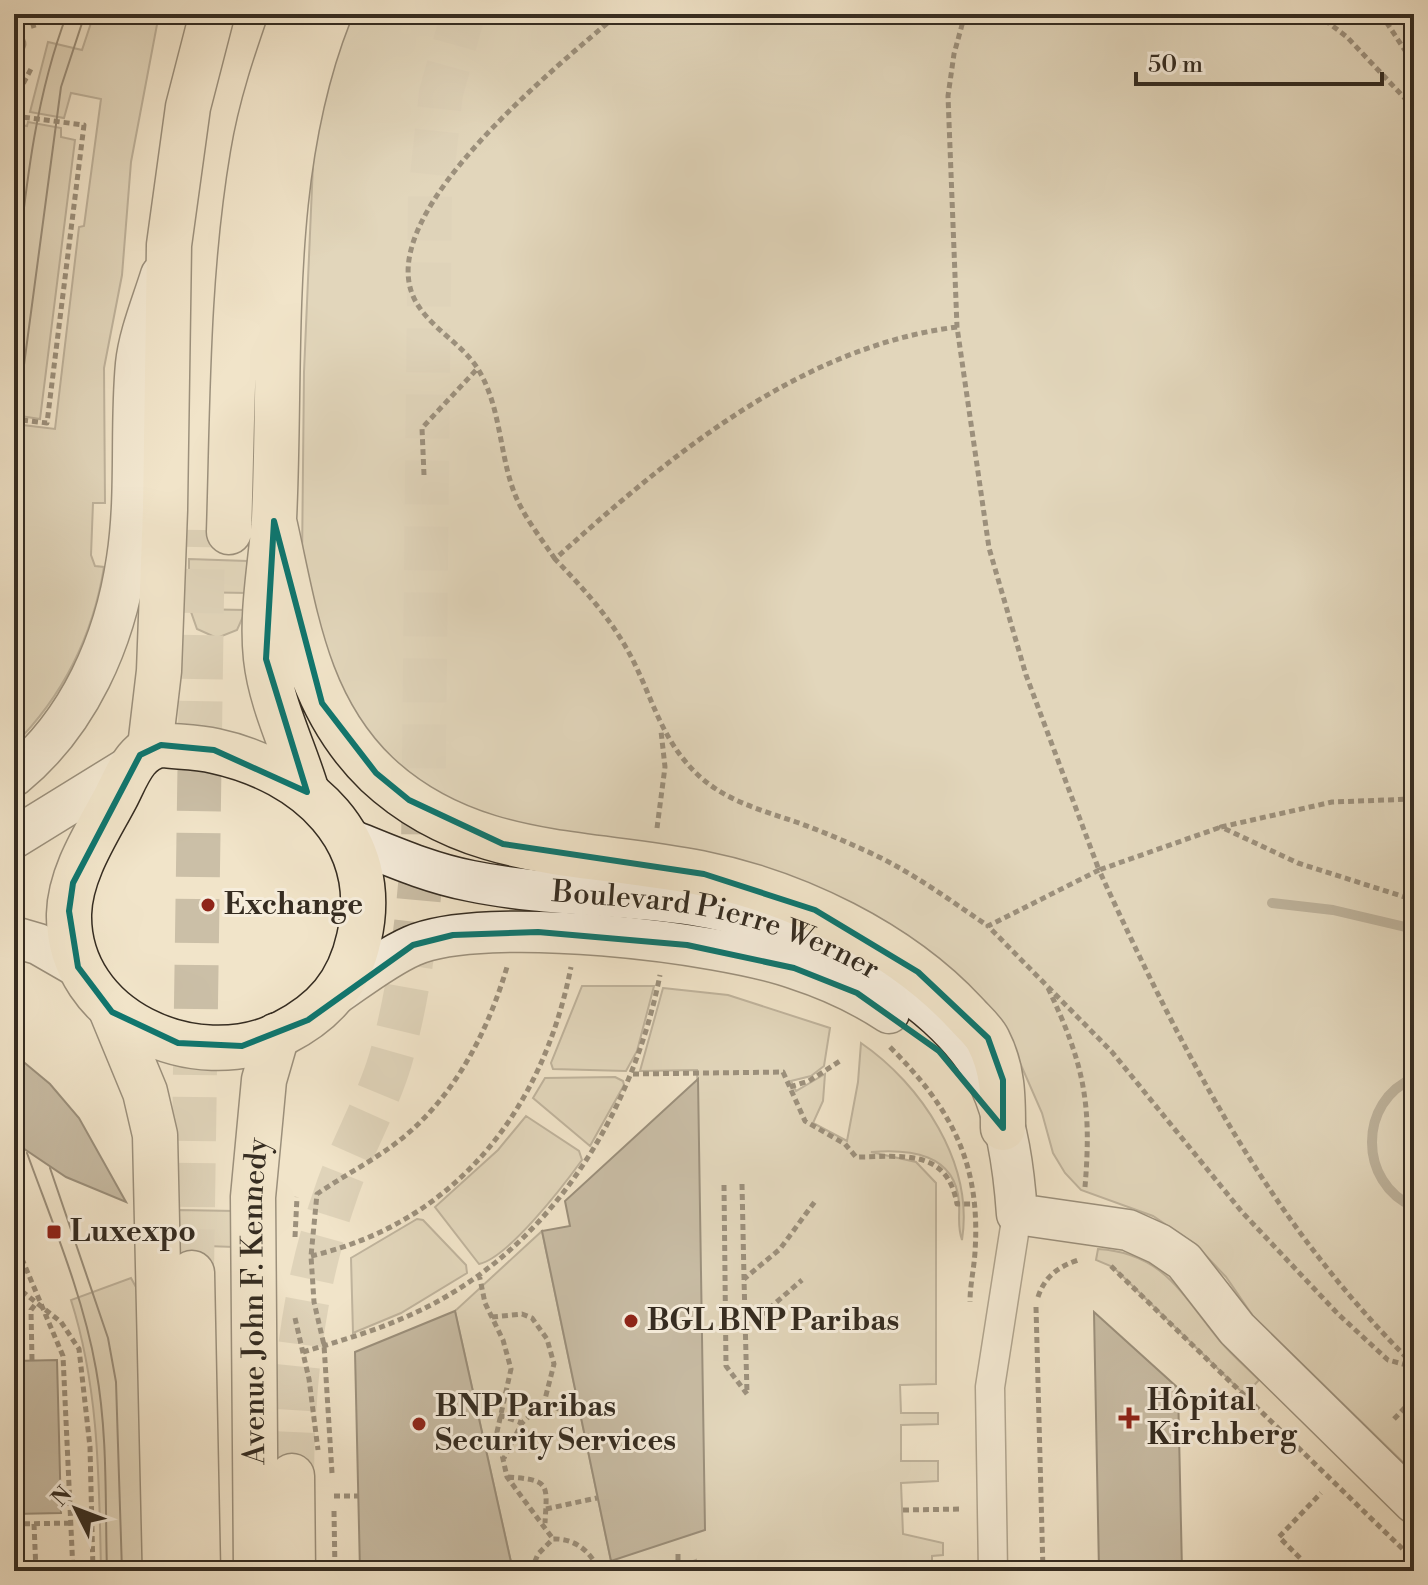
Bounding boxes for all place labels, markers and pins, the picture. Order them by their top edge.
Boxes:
place label: Exchange [224,886,363,924]
marker: Exchange [199,896,217,914]
place label: Luxexpo [70,1213,196,1251]
marker: Luxexpo [45,1223,63,1241]
place label: BGL BNP Paribas [647,1302,899,1340]
marker: BGL BNP Paribas [622,1312,640,1330]
place label: Hôpital Kirchberg [1147,1382,1298,1454]
place label: BNP Paribas Security Services [435,1388,676,1460]
marker: Hôpital Kirchberg [1118,1407,1140,1429]
marker: BNP Paribas Security Services [410,1415,428,1433]

